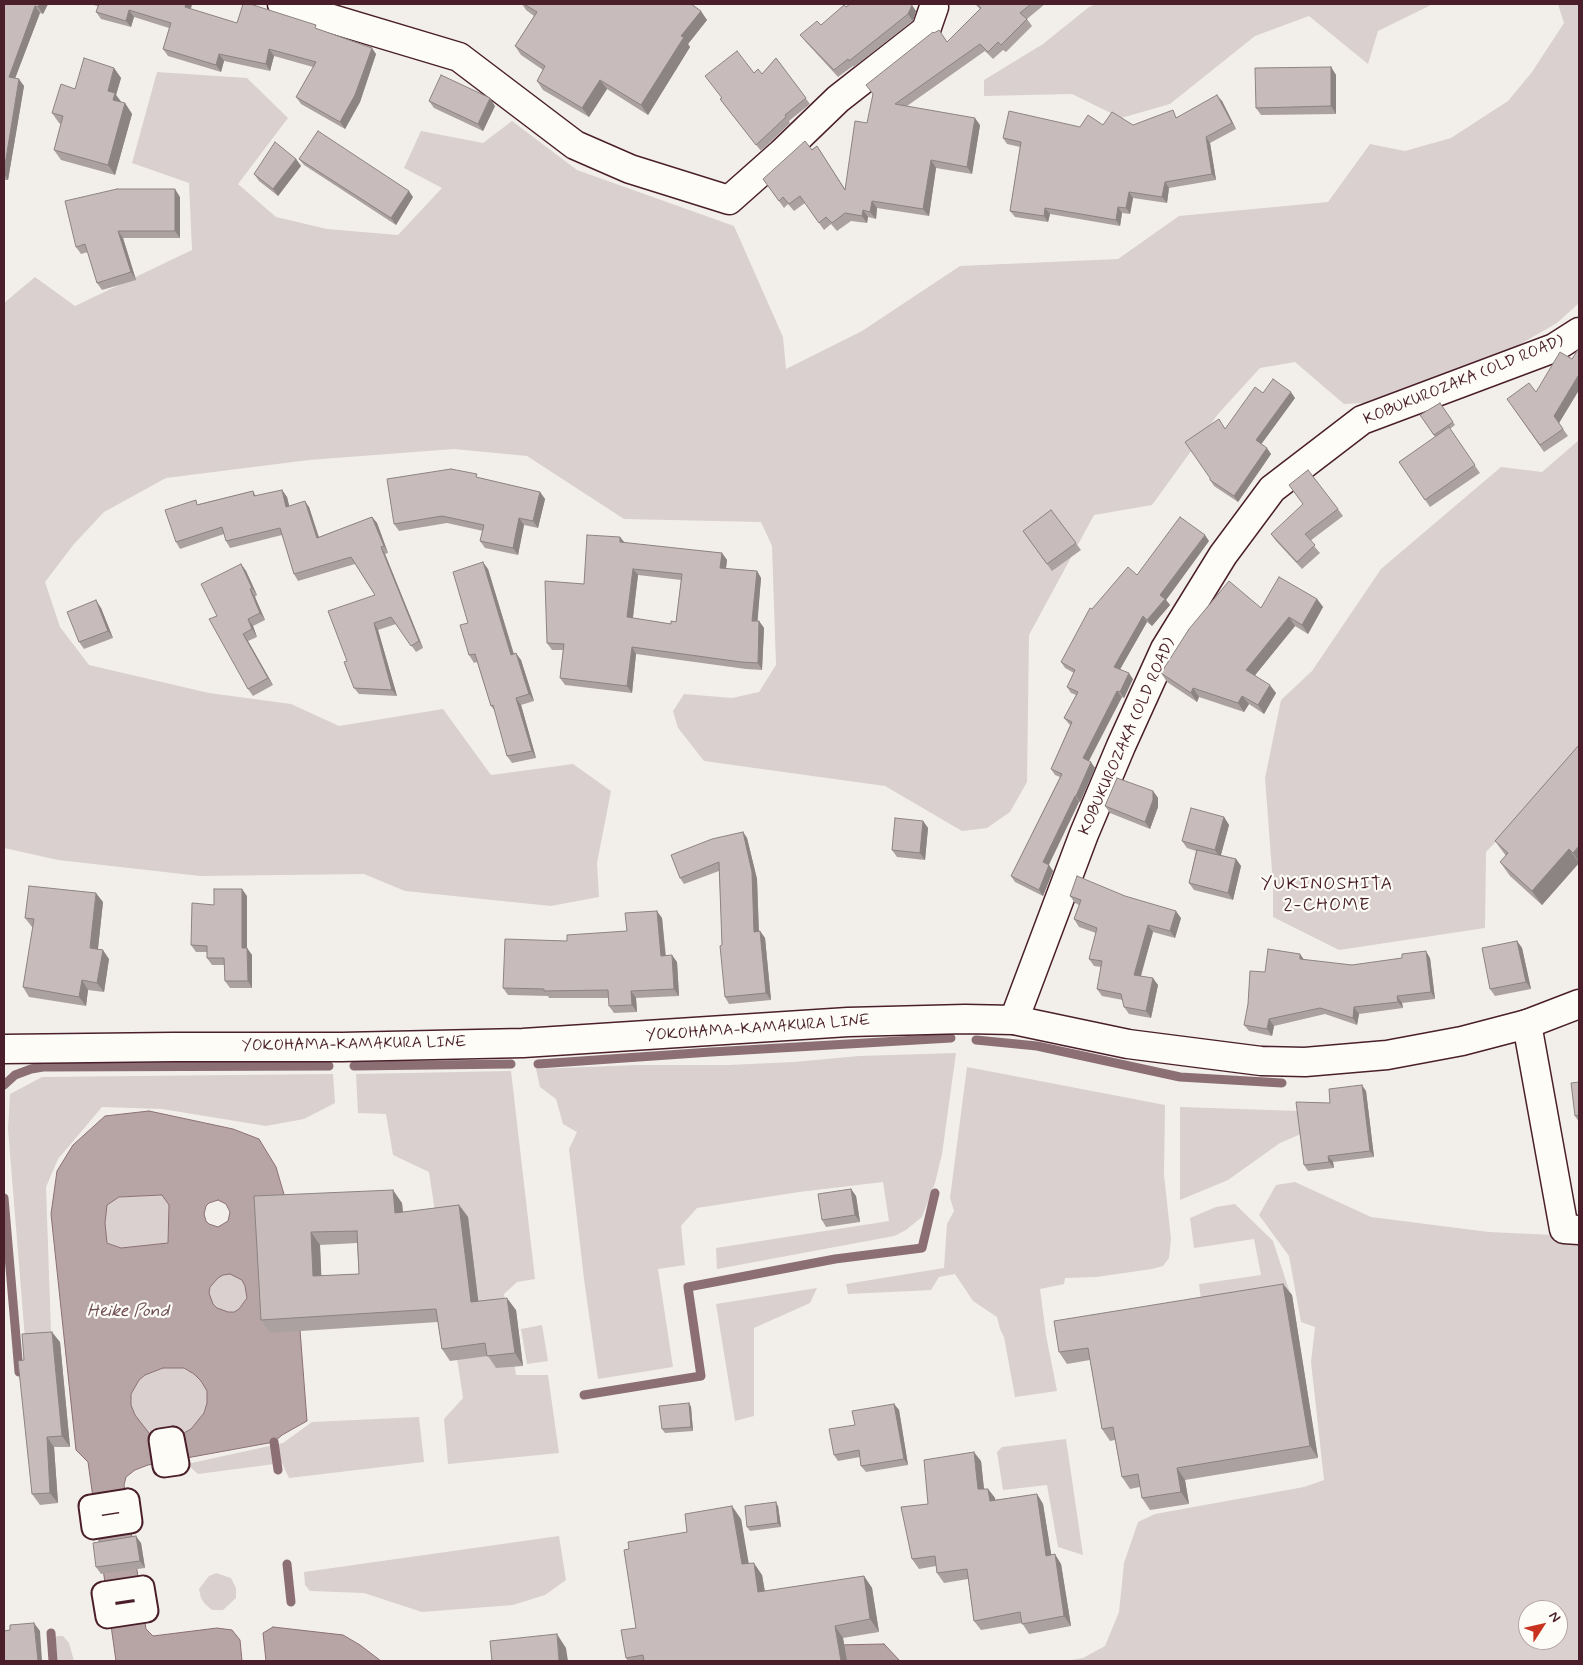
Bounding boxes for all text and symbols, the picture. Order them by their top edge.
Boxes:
street label: KOBUKUROZAKA (OLD ROAD) [1361,332,1567,430]
street label: KOBUKUROZAKA (OLD ROAD) [1076,635,1180,839]
district label: YUKINOSHITA 2-CHOME [1260,874,1394,916]
street label: YOKOHAMA-KAMAKURA LINE [645,1012,871,1046]
street label: YOKOHAMA-KAMAKURA LINE [241,1033,467,1057]
water label: Heike Pond [87,1301,169,1323]
north arrow [1518,1600,1568,1650]
text: N [1544,1608,1565,1626]

